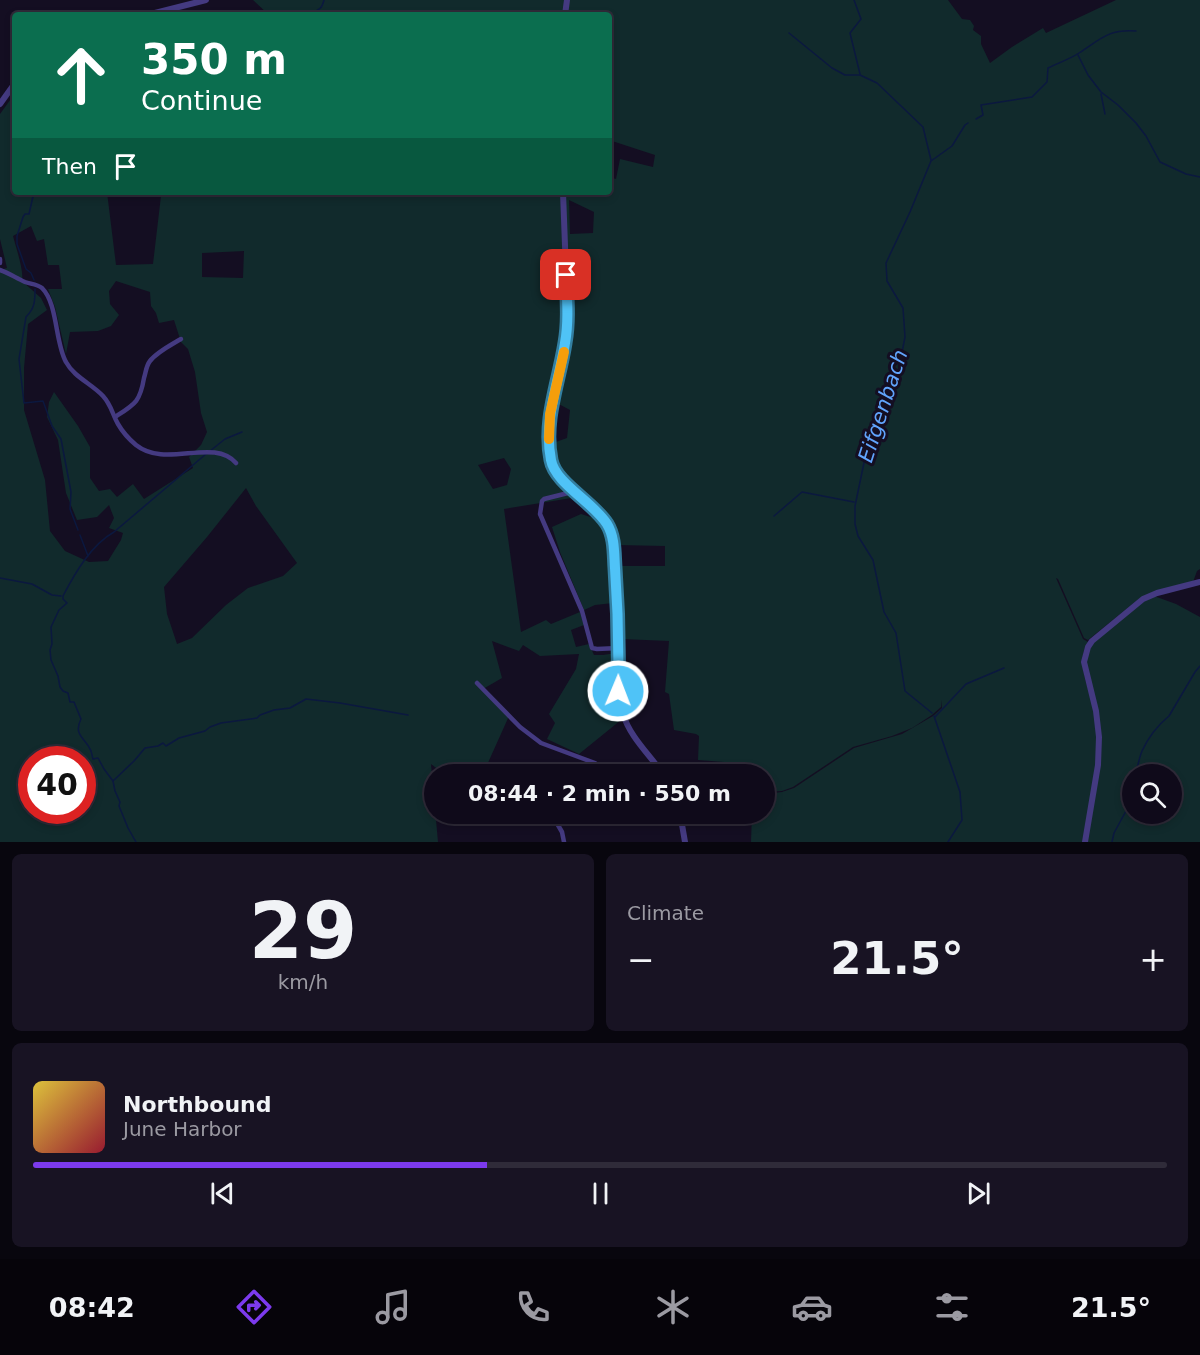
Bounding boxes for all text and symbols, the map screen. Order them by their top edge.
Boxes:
text: 350 m [141,35,287,84]
icon: ahead [42,36,120,114]
text: Continue [141,85,262,116]
icon: arrive [109,150,142,183]
text: Then [42,154,97,179]
pin [540,249,591,300]
icon: arrive [549,258,582,291]
water label: Eifgenbach [853,347,913,465]
position arrow [586,659,650,723]
speed limit sign: 40 [18,746,96,824]
map controls [1122,764,1182,824]
button: search [1122,764,1182,824]
text: 08:44 · 2 min · 550 m [468,781,731,806]
text: 29 [249,886,357,976]
text: Climate [627,901,704,925]
text: 21.5° [830,932,964,985]
text: − [627,940,655,979]
text: + [1139,940,1167,979]
text: km/h [278,970,328,994]
text: Northbound [123,1092,272,1117]
text: June Harbor [123,1117,242,1141]
icon: previous [206,1177,239,1210]
icon: pause [584,1177,617,1210]
icon: next [962,1177,995,1210]
icon: directions [233,1286,275,1328]
icon: music [372,1286,414,1328]
icon: phone [512,1286,554,1328]
icon: climate [652,1286,694,1328]
icon: car [791,1286,833,1328]
icon: filters [931,1286,973,1328]
text: 08:42 [49,1292,135,1323]
text: 21.5° [1071,1292,1151,1323]

